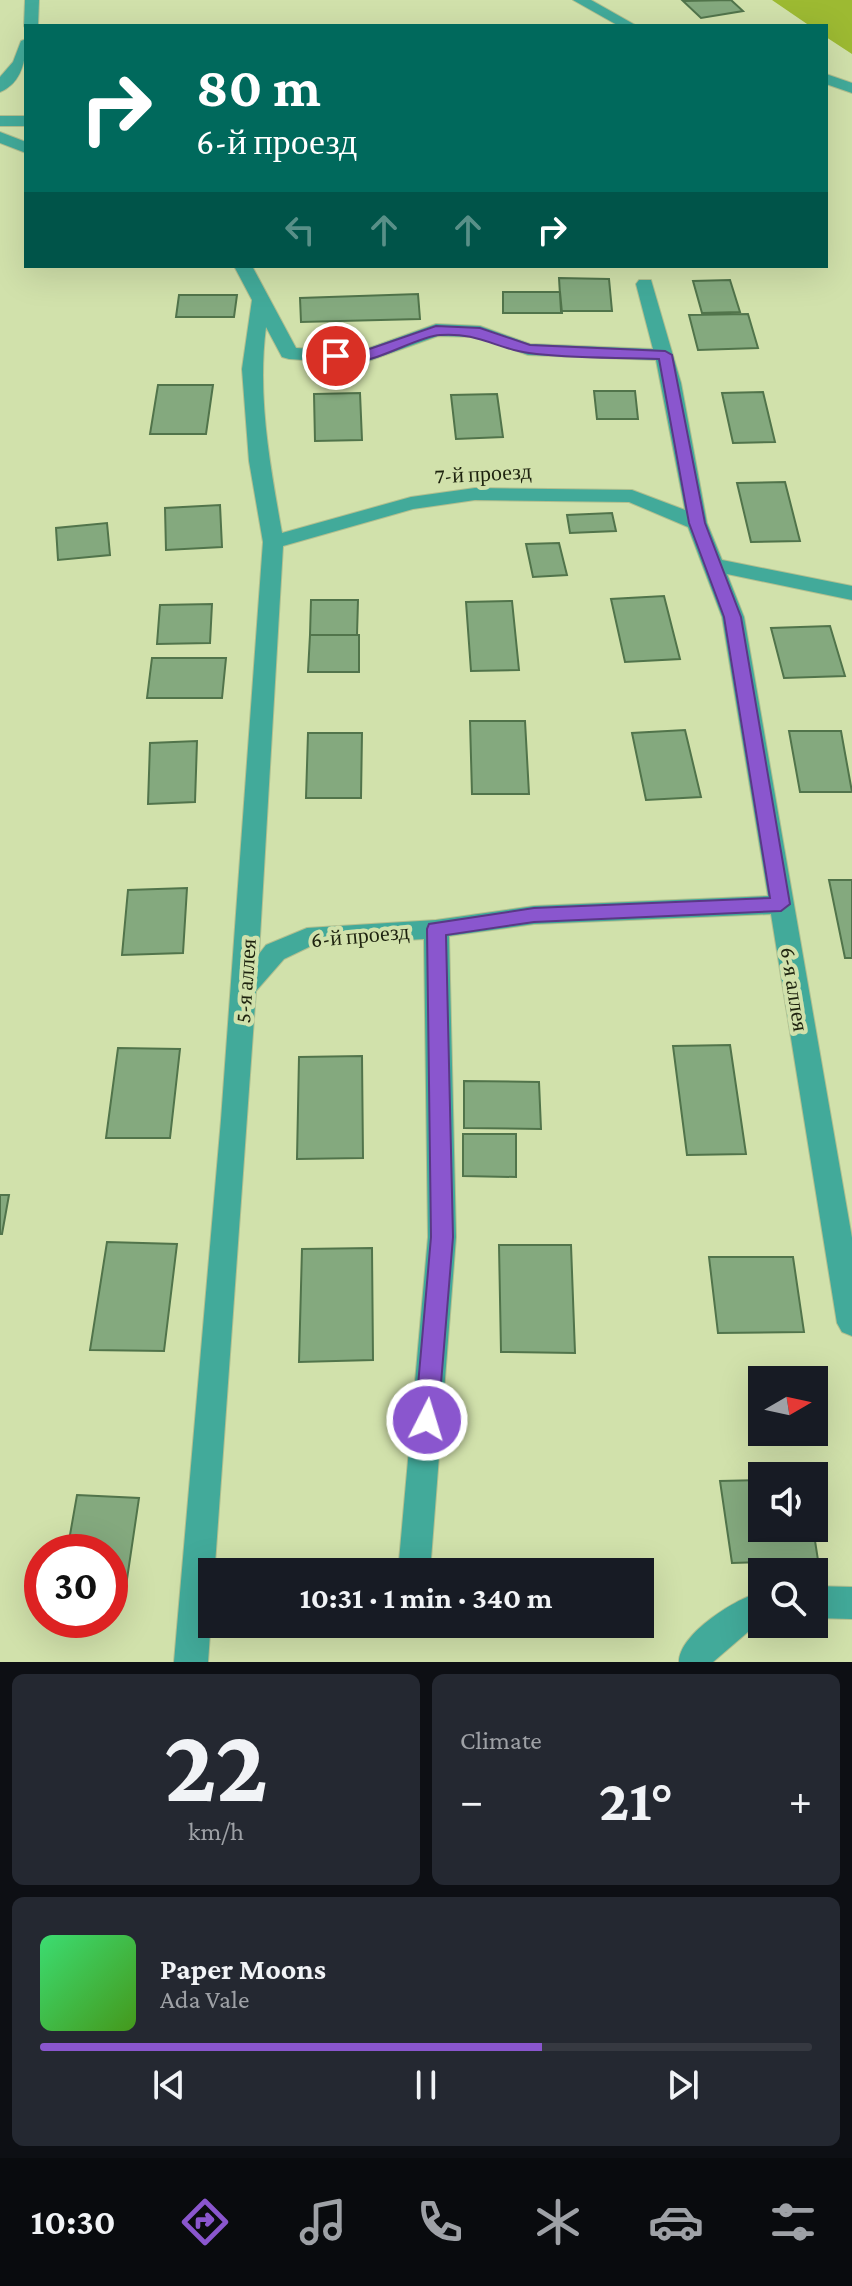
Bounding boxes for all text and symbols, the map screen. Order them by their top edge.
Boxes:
icon: right [64,56,168,160]
text: 80 m [196,56,321,118]
text: 6-й проезд [196,122,357,162]
icon: left [278,208,322,252]
icon: ahead [362,208,406,252]
icon: ahead [446,208,490,252]
icon: right [530,208,574,252]
pin [302,322,370,390]
icon: arrive [314,334,358,378]
street label: 7-й проезд [434,458,532,489]
street label: 6-й проезд [310,919,410,952]
street label: 5-я аллея [230,938,261,1024]
street label: 6-я аллея [775,945,814,1033]
north arrow [748,1366,828,1446]
map controls [748,1366,828,1638]
position arrow [385,1378,469,1462]
button: sound [748,1462,828,1542]
speed limit sign: 30 [24,1534,128,1638]
button: search [748,1558,828,1638]
text: 10:31 · 1 min · 340 m [300,1581,552,1614]
text: 22 [164,1707,268,1822]
text: Climate [460,1726,542,1755]
text: 21° [599,1766,673,1833]
text: − [460,1776,483,1824]
text: + [789,1776,812,1824]
text: km/h [188,1817,244,1846]
text: Paper Moons [160,1952,326,1985]
text: Ada Vale [160,1985,249,2014]
icon: previous [147,2063,191,2107]
icon: pause [404,2063,448,2107]
icon: next [661,2063,705,2107]
icon: directions [177,2194,233,2250]
icon: music [295,2194,351,2250]
icon: phone [412,2194,468,2250]
icon: climate [530,2194,586,2250]
icon: car [648,2194,704,2250]
icon: filters [765,2194,821,2250]
text: 10:30 [31,2202,116,2242]

